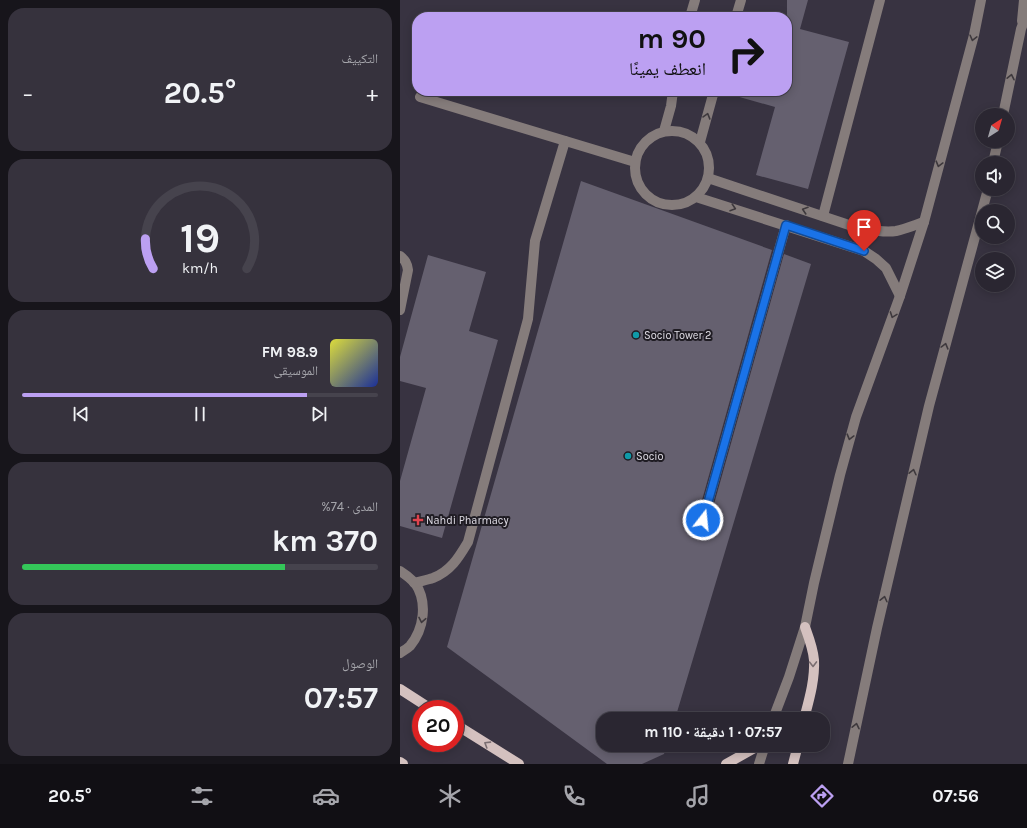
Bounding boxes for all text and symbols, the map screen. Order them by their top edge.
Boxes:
text: 90 m [638,22,706,55]
icon: right [720,28,772,80]
one-way arrow [969,35,977,41]
text: التكييف [342,51,378,66]
text: انعطف يمينًا [629,58,706,80]
one-way arrow [1006,74,1015,80]
text: 20.5° [164,75,236,111]
text: − [22,81,34,107]
text: + [366,81,378,107]
north arrow [975,108,1015,148]
map controls [975,108,1015,292]
one-way arrow [702,113,711,120]
button: sound [975,156,1015,196]
one-way arrow [935,160,944,167]
one-way arrow [730,204,737,212]
button: search [975,204,1015,244]
one-way arrow [802,207,809,215]
pin [847,210,881,251]
text: 19 [180,214,220,262]
icon: arrive [853,216,875,238]
button: layers [975,252,1015,292]
text: km/h [182,259,218,276]
one-way arrow [890,311,898,318]
place label: Socio Tower 2 [644,329,711,342]
marker: Socio Tower 2 [631,330,641,340]
text: 98.9 FM [262,343,318,361]
one-way arrow [940,343,949,350]
text: الموسيقى [274,363,318,378]
icon: previous [70,403,92,425]
icon: pause [189,403,211,425]
icon: next [308,403,330,425]
one-way arrow [847,434,855,441]
place label: Socio [636,450,664,463]
marker: Socio [623,451,633,461]
one-way arrow [909,469,917,476]
text: المدى · 74% [321,499,378,514]
position arrow [682,499,724,541]
place label: Nahdi Pharmacy [426,514,509,527]
marker: Nahdi Pharmacy [413,515,423,525]
text: 370 km [272,523,378,559]
one-way arrow [879,596,887,602]
one-way arrow [418,617,426,623]
text: الوصول [342,656,378,671]
one-way arrow [809,661,818,667]
text: 07:57 [304,680,378,716]
speed limit sign: 20 [412,700,464,752]
text: 07:57 · 1 دقيقة · 110 m [644,723,782,741]
one-way arrow [851,723,859,729]
one-way arrow [484,741,491,749]
icon: filters [188,782,216,810]
icon: car [312,782,340,810]
icon: climate [436,782,464,810]
icon: phone [560,782,588,810]
icon: music [684,782,712,810]
icon: directions [808,782,836,810]
text: 20.5° [48,785,92,807]
text: 07:56 [932,785,979,807]

